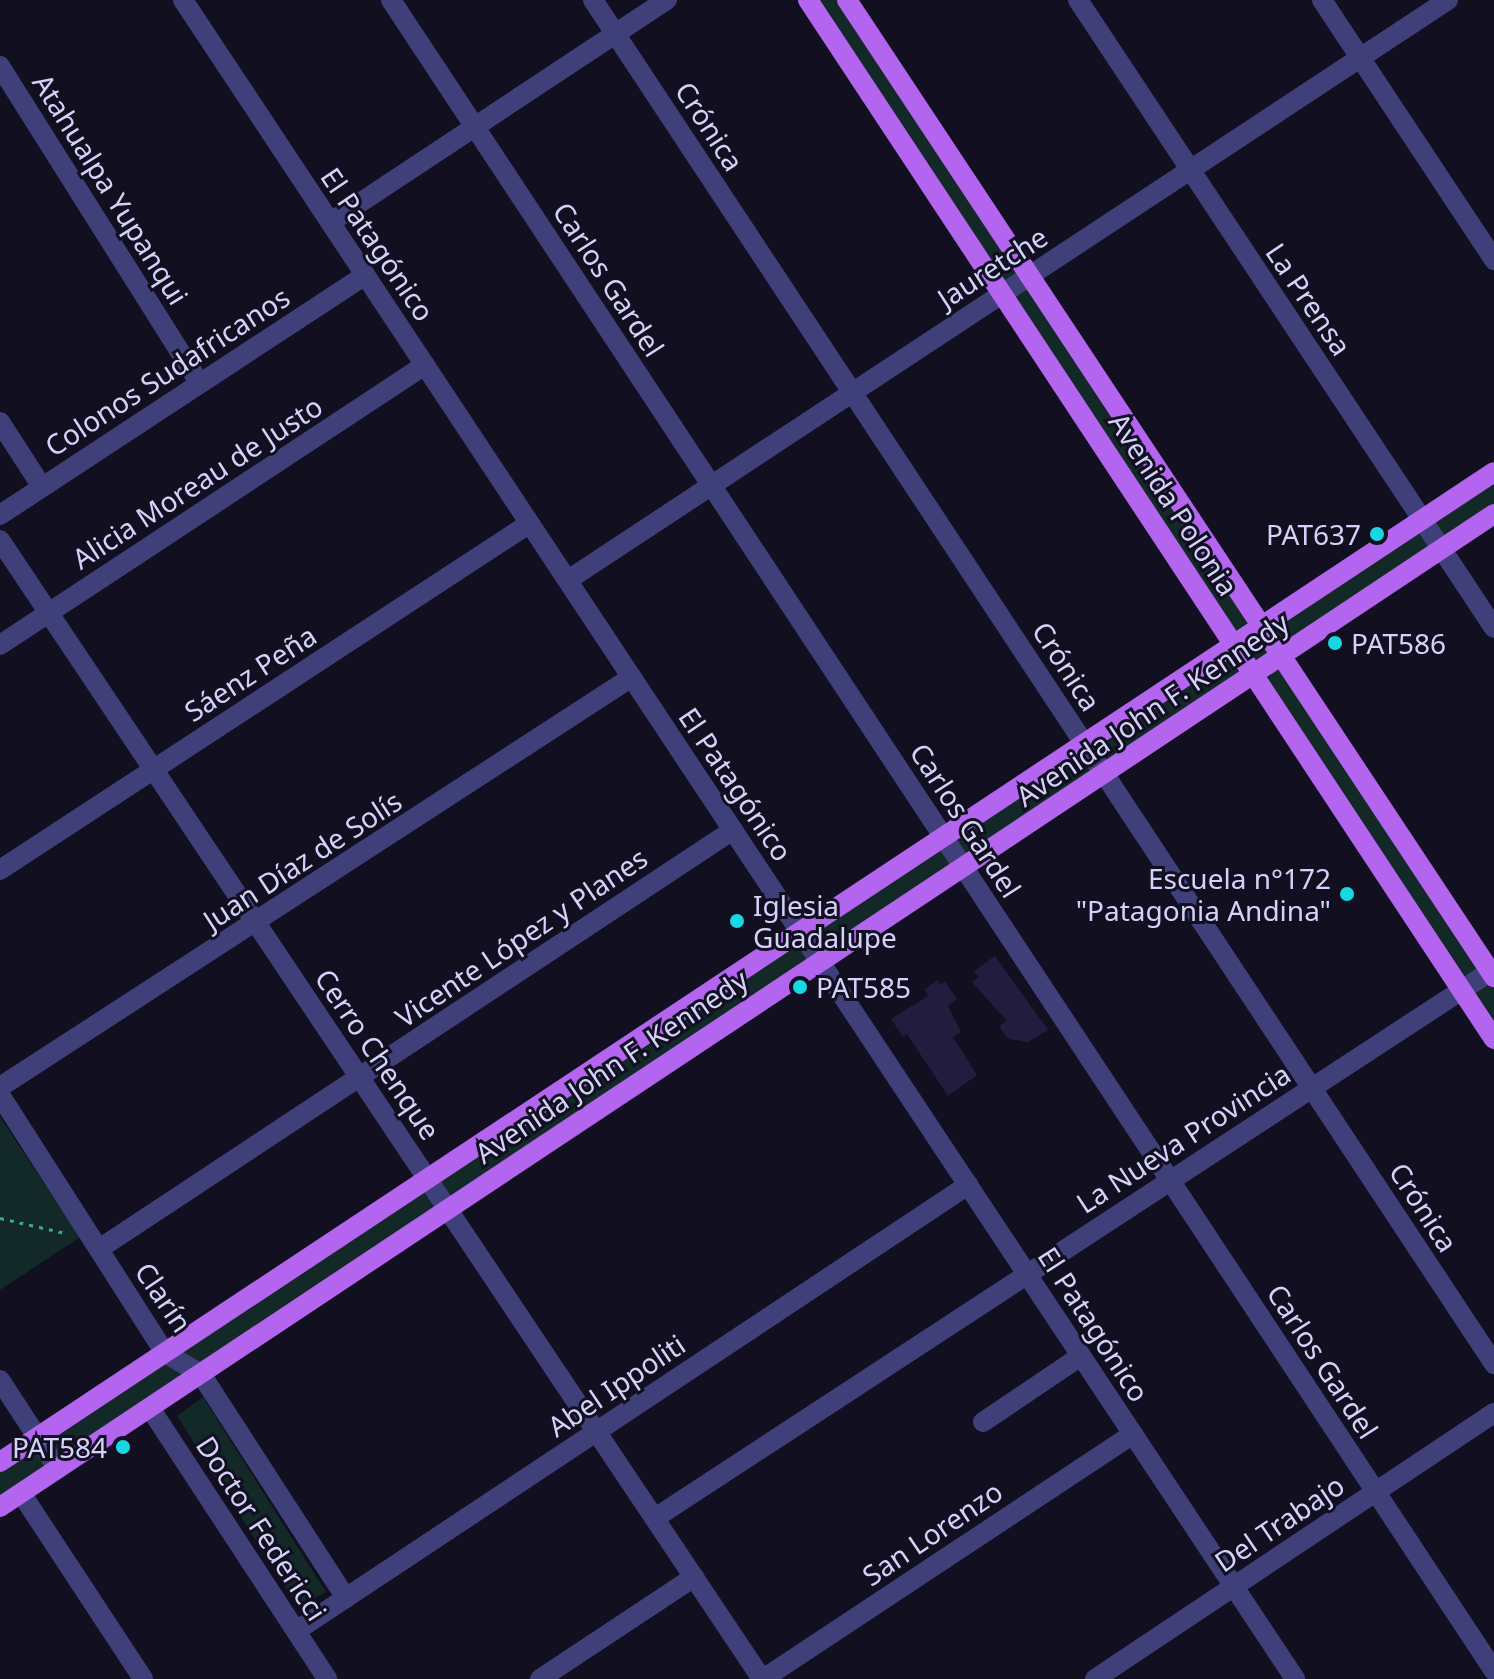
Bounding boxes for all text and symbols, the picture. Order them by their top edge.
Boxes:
street label: Atahualpa Yupanqui [26,67,196,311]
street label: Crónica [669,75,751,177]
street label: El Patagónico [314,161,442,327]
street label: Carlos Gardel [547,196,671,362]
street label: Jauretche [931,219,1053,315]
street label: La Prensa [1259,237,1359,361]
street label: Colonos Sudafricanos [39,279,295,463]
street label: Alicia Moreau de Justo [66,389,328,575]
street label: Avenida Polonia [1102,406,1246,602]
place label: PAT637 [1266,517,1361,551]
marker: PAT637 [1368,525,1386,543]
street label: Avenida John F. Kennedy [1009,605,1295,813]
street label: Crónica [1026,615,1108,717]
street label: Sáenz Peña [178,618,322,728]
place label: PAT586 [1351,626,1446,660]
marker: PAT586 [1326,634,1344,652]
street label: El Patagónico [672,701,800,867]
street label: Carlos Gardel [904,737,1028,903]
street label: Juan Díaz de Solís [197,783,407,937]
street label: Vicente López y Planes [389,840,653,1034]
place label: Escuela n°172 "Patagonia Andina" [1076,861,1331,927]
marker: Escuela n°172 "Patagonia Andina" [1338,885,1356,903]
place label: Iglesia Guadalupe [753,888,897,954]
marker: Iglesia Guadalupe [728,912,746,930]
street label: Cerro Chenque [309,962,447,1146]
street label: Avenida John F. Kennedy [468,962,754,1170]
place label: PAT585 [816,970,911,1004]
marker: PAT585 [791,978,809,996]
street label: La Nueva Provincia [1070,1056,1296,1220]
street label: Crónica [1383,1156,1465,1258]
street label: El Patagónico [1032,1240,1156,1408]
street label: Clarín [129,1256,199,1338]
street label: Carlos Gardel [1261,1278,1385,1444]
street label: Abel Ippoliti [541,1327,691,1443]
place label: PAT584 [12,1430,107,1464]
street label: Doctor Federicci [190,1430,334,1626]
marker: PAT584 [114,1438,132,1456]
street label: Del Trabajo [1208,1467,1350,1579]
street label: San Lorenzo [856,1474,1008,1592]

